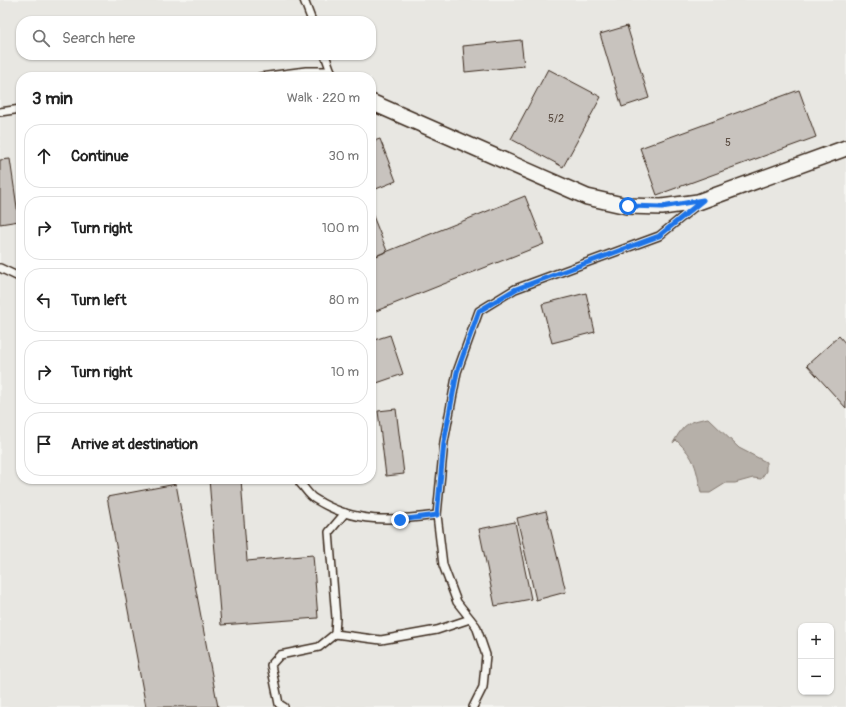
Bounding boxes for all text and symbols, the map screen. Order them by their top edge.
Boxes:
search box [16,16,376,60]
icon: search [30,27,52,49]
text: Search here [62,29,135,48]
text: 3 min [32,88,73,109]
text: Walk · 220 m [287,90,360,106]
house number: 5/2 [548,112,564,125]
house number: 5 [725,136,731,149]
icon: ahead [33,145,55,167]
text: Continue [71,147,129,166]
text: 30 m [329,148,359,164]
route start [619,197,637,215]
icon: right [33,217,55,239]
text: Turn right [71,219,132,238]
text: 100 m [322,220,359,236]
icon: left [33,289,55,311]
text: Turn left [71,291,127,310]
text: 80 m [329,292,359,308]
icon: right [33,361,55,383]
text: Turn right [71,363,132,382]
text: 10 m [331,364,359,380]
icon: arrive [33,433,55,455]
text: Arrive at destination [71,435,198,454]
route end [391,511,409,529]
map controls [798,623,834,695]
button: + [798,623,834,659]
button: − [798,659,834,695]

